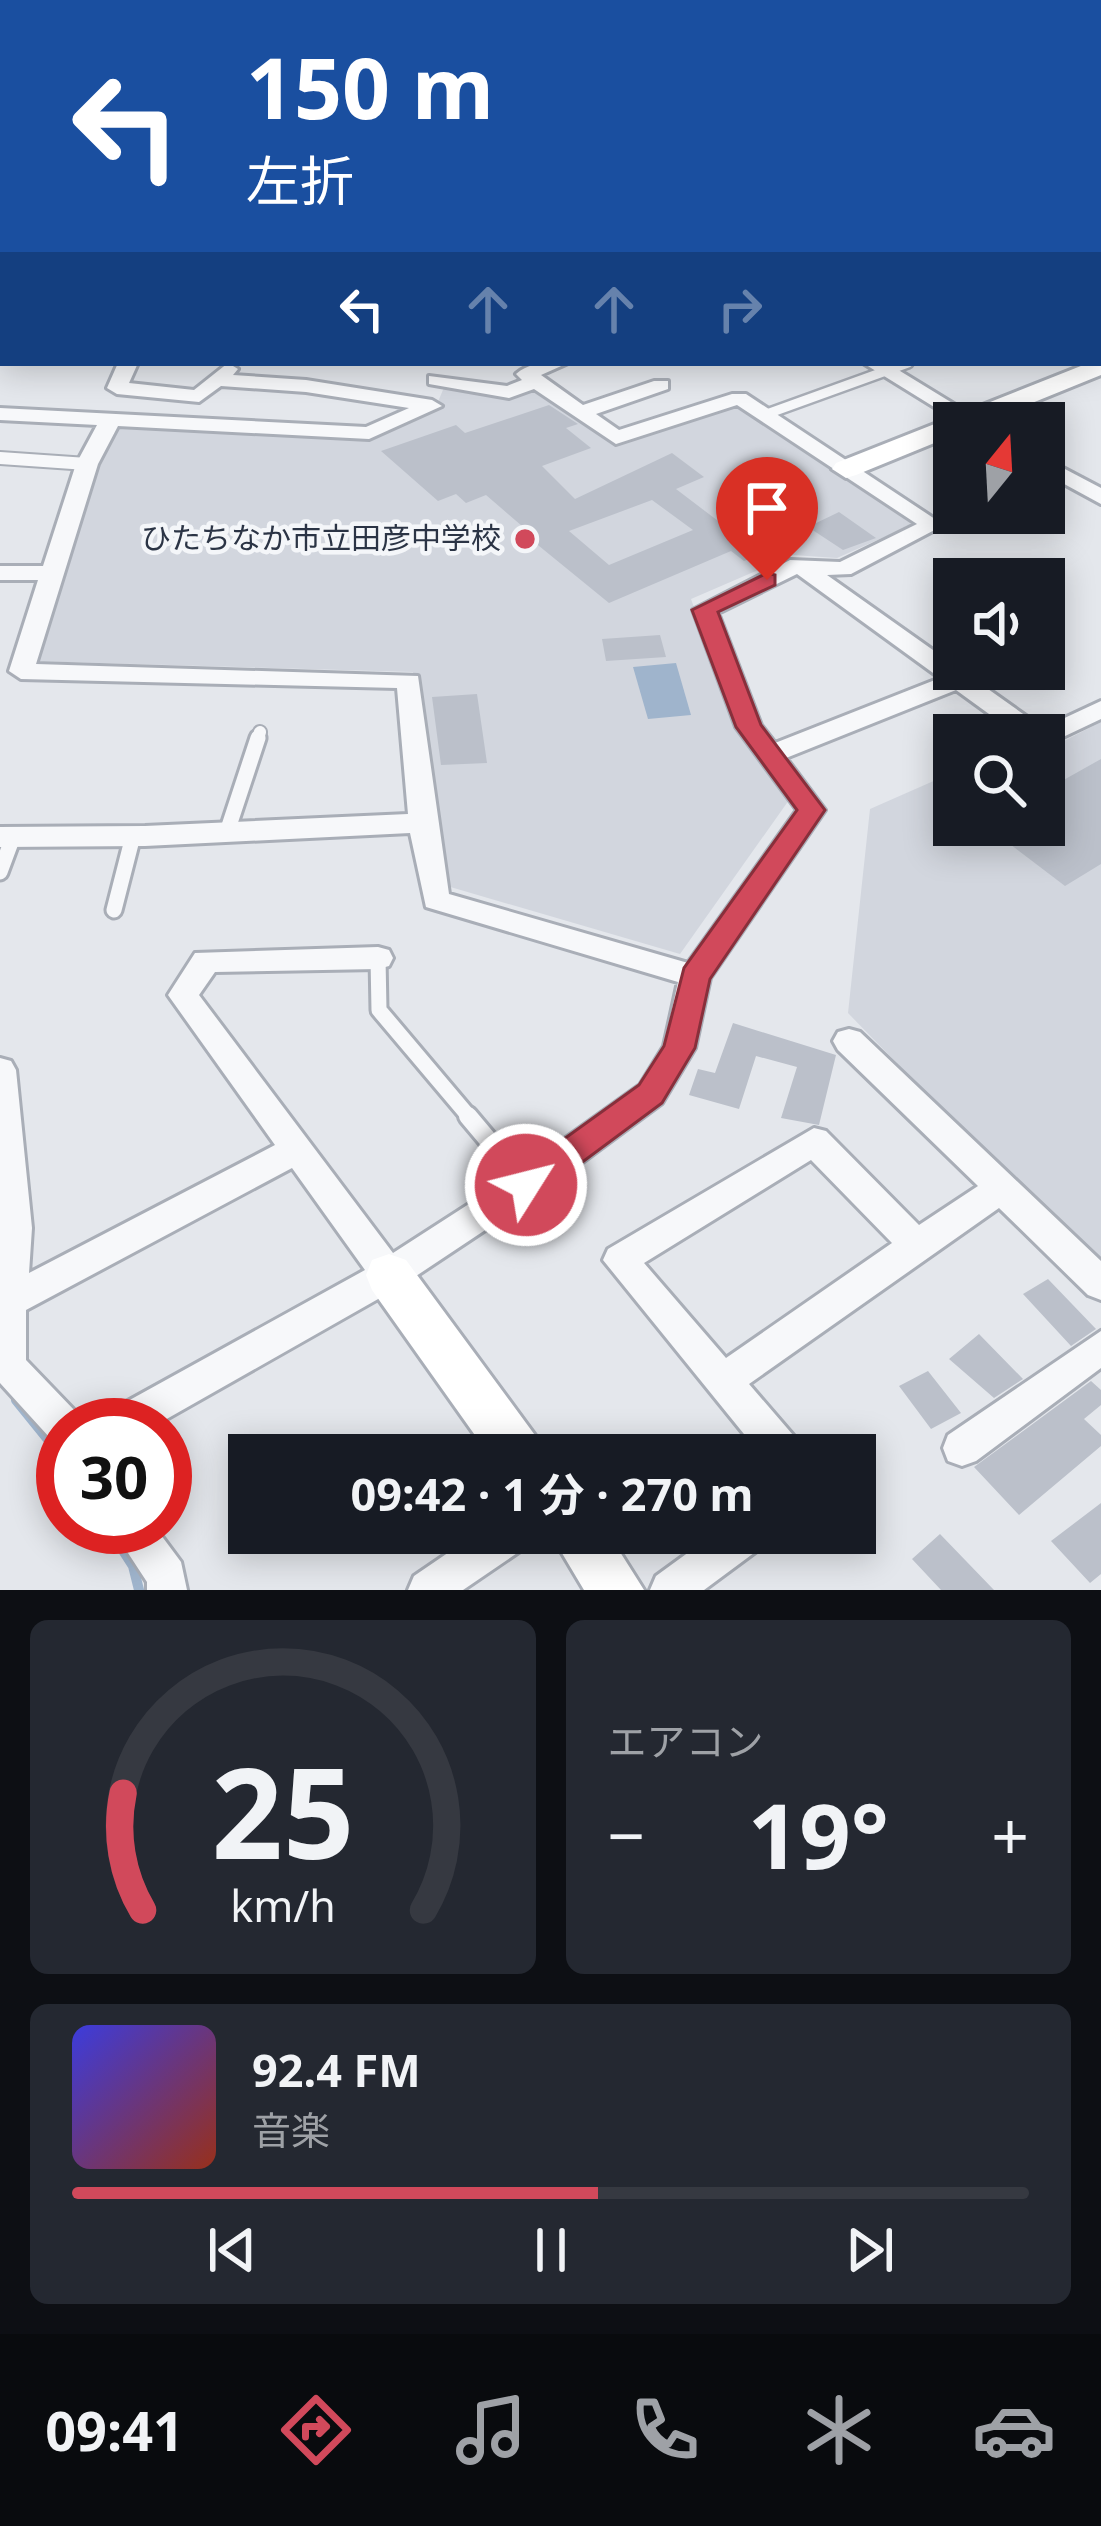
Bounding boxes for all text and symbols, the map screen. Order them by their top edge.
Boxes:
text: 150 m [246,29,494,144]
icon: left [48,48,204,204]
text: 左折 [246,143,354,217]
icon: left [329,276,395,342]
icon: ahead [455,276,521,342]
icon: ahead [581,276,647,342]
icon: right [707,276,773,342]
north arrow [933,402,1065,534]
map controls [933,402,1065,846]
pin [716,457,818,580]
icon: arrive [734,475,800,541]
place label: ひたちなか市立田彦中学校 [141,517,501,558]
marker: ひたちなか市立田彦中学校 [512,526,538,552]
button: sound [933,558,1065,690]
button: search [933,714,1065,846]
position arrow [463,1122,589,1248]
speed limit sign: 30 [36,1398,192,1554]
text: 09:42 · 1 分 · 270 m [351,1463,753,1524]
text: エアコン [608,1714,764,1767]
text: 25 [211,1726,354,1896]
text: 19° [748,1773,889,1895]
text: − [608,1789,645,1879]
text: + [991,1789,1029,1879]
text: km/h [230,1876,335,1935]
text: 92.4 FM [252,2039,421,2100]
text: 音楽 [252,2103,330,2156]
icon: previous [199,2217,265,2283]
icon: pause [518,2217,584,2283]
icon: next [837,2217,903,2283]
icon: directions [274,2388,358,2472]
icon: music [449,2388,533,2472]
icon: phone [623,2388,707,2472]
icon: climate [797,2388,881,2472]
icon: car [972,2388,1056,2472]
text: 09:41 [45,2393,184,2467]

